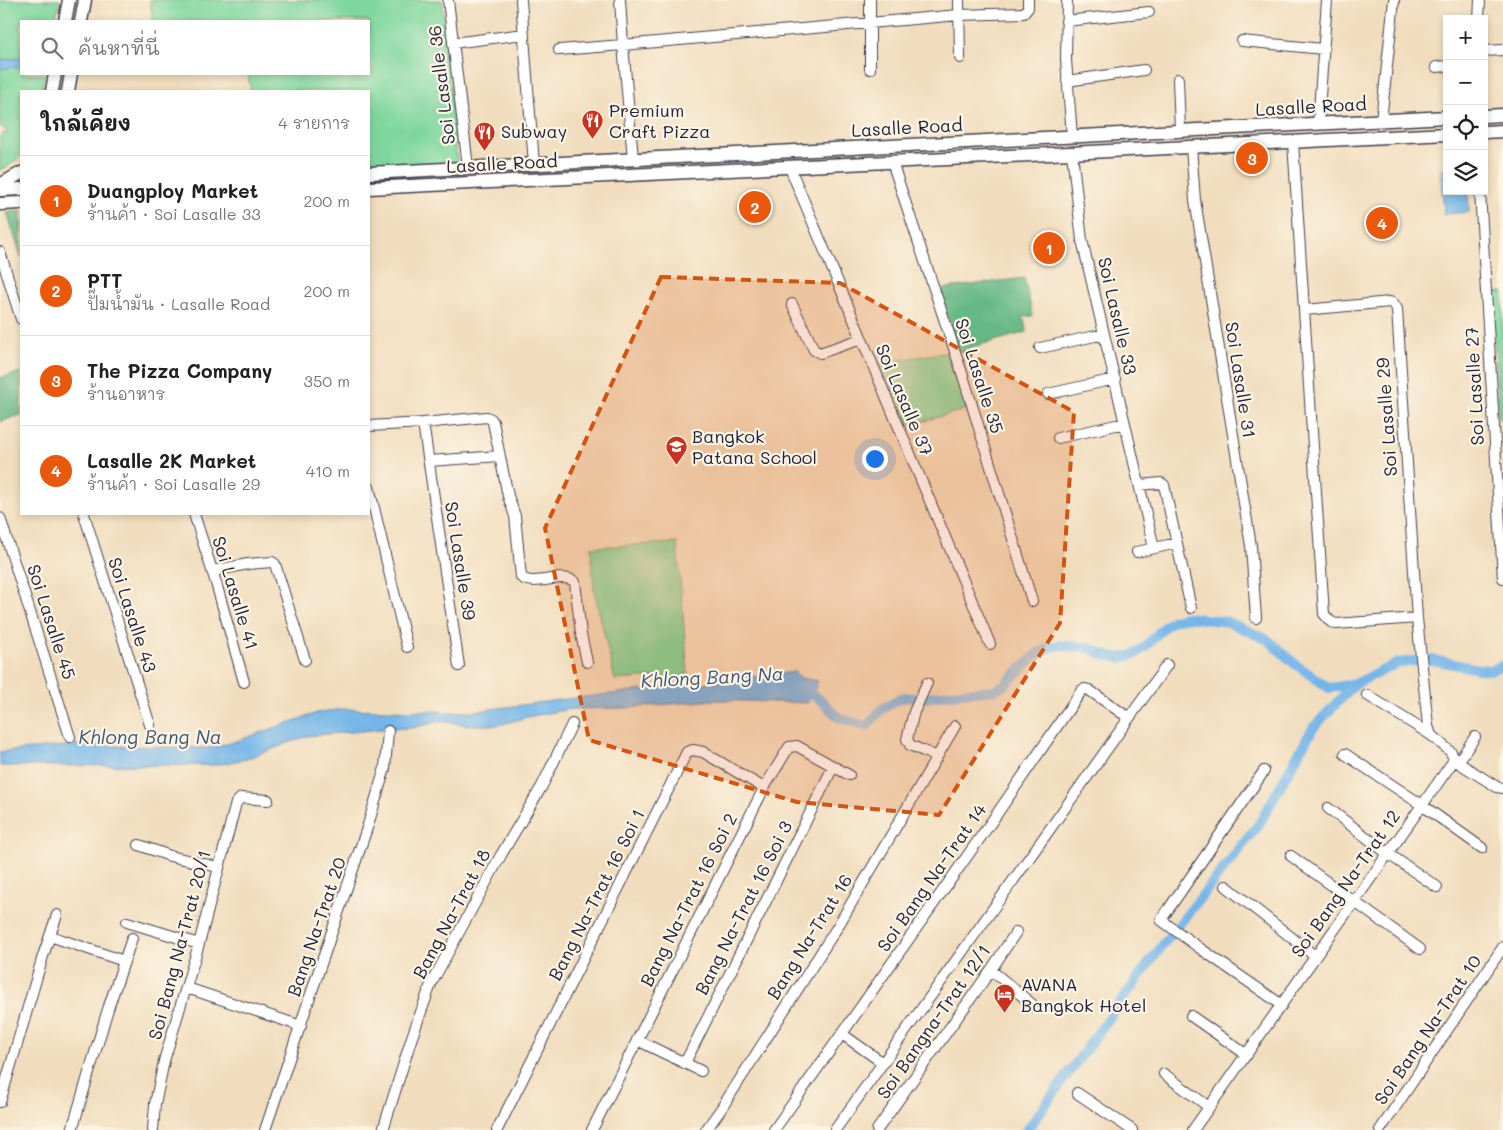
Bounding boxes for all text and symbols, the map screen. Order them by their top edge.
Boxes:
map controls [1443,15,1488,195]
button: + [1443,15,1488,60]
search box [20,20,370,75]
street label: Soi Lasalle 36 [422,24,460,146]
icon: search [38,34,66,62]
text: ค้นหาที่นี่ [78,35,160,60]
button: − [1443,60,1488,105]
street label: Lasalle Road [1255,91,1367,121]
place label: Premium Craft Pizza [609,98,711,143]
button: locate [1443,105,1488,150]
text: ใกล้เคียง [40,109,131,136]
restaurant icon: Premium Craft Pizza [581,109,605,140]
text: 4 รายการ [278,112,350,133]
street label: Lasalle Road [851,112,963,142]
place label: Subway [501,119,567,143]
restaurant icon: Subway [473,120,497,151]
pin: 3 [1236,139,1268,177]
street label: Lasalle Road [446,148,558,178]
button: layers [1443,150,1488,195]
text: Duangploy Market [87,178,258,203]
pin: 2 [739,188,771,226]
text: 1 [52,190,60,211]
text: 200 m [303,190,350,211]
text: ร้านค้า · Soi Lasalle 33 [87,203,261,224]
pin: 4 [1366,204,1398,242]
pin: 1 [1033,229,1065,267]
street label: Soi Lasalle 33 [1093,255,1143,377]
text: PTT [87,268,122,293]
text: 2 [52,280,60,301]
text: 200 m [303,280,350,301]
text: ปั๊มน้ำมัน · Lasalle Road [87,293,270,314]
street label: Soi Lasalle 35 [950,315,1010,436]
street label: Soi Lasalle 31 [1220,320,1262,440]
street label: Soi Lasalle 27 [1459,326,1489,446]
street label: Soi Lasalle 37 [871,340,939,459]
street label: Soi Lasalle 29 [1370,356,1402,477]
text: The Pizza Company [87,358,272,383]
text: 3 [51,370,61,391]
text: 350 m [304,370,350,391]
text: ร้านอาหาร [87,383,165,404]
place label: Bangkok Patana School [692,424,817,469]
school or university icon: Bangkok Patana School [664,435,688,466]
your location [862,446,888,472]
text: Lasalle 2K Market [87,448,256,473]
text: 4 [51,460,61,481]
text: 410 m [306,460,350,481]
text: ร้านค้า · Soi Lasalle 29 [87,473,260,494]
street label: Soi Lasalle 39 [440,500,482,622]
street label: Soi Lasalle 41 [207,533,265,652]
street label: Soi Lasalle 43 [103,554,163,675]
street label: Soi Lasalle 45 [22,561,82,682]
water label: Khlong Bang Na [640,660,784,693]
water label: Khlong Bang Na [78,724,222,749]
street label: Soi Bang Na-Trat 14 [871,798,992,956]
street label: Bang Na-Trat 16 Soi 1 [542,805,650,984]
street label: Soi Bang Na-Trat 12 [1285,805,1405,962]
street label: Bang Na-Trat 16 Soi 2 [634,809,742,990]
street label: Bang Na-Trat 16 Soi 3 [689,817,797,998]
street label: Bang Na-Trat 18 [407,844,495,983]
street label: Soi Bang Na-Trat 20/1 [142,847,216,1042]
street label: Bang Na-Trat 20 [281,854,351,999]
street label: Bang Na-Trat 16 [761,869,857,1004]
street label: Soi Bangna-Trat 12/1 [871,940,996,1103]
street label: Soi Bang Na-Trat 10 [1368,950,1486,1109]
place label: AVANA Bangkok Hotel [1021,972,1146,1017]
hotel icon: AVANA Bangkok Hotel [993,983,1017,1014]

